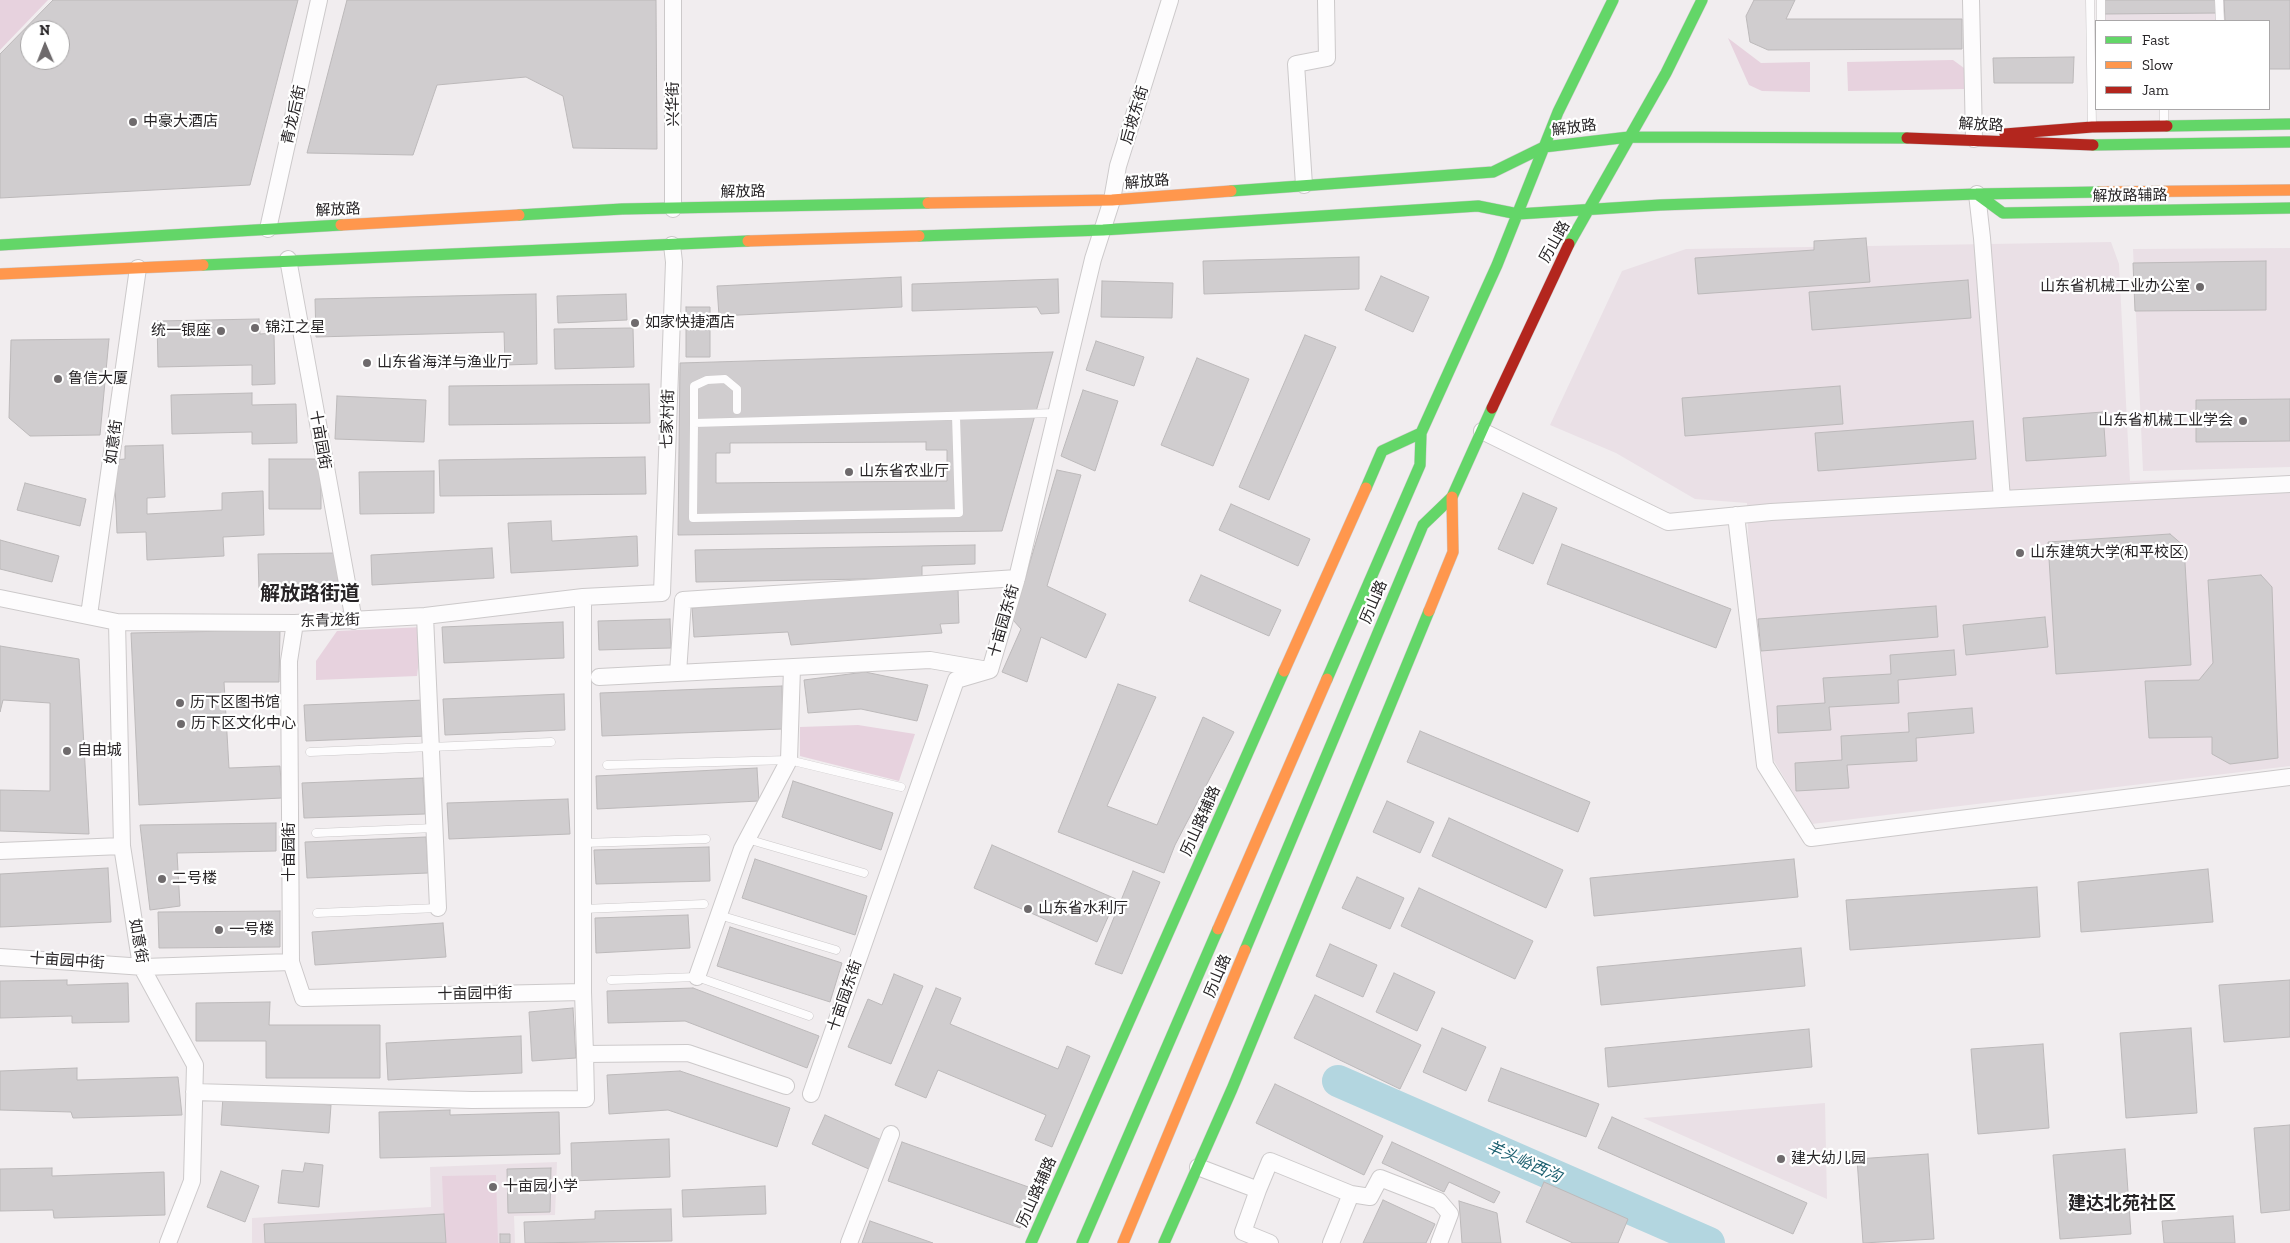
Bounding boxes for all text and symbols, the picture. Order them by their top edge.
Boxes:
north arrow [20,20,70,70]
legend [2095,20,2270,110]
text: N [39,22,50,39]
text: Fast [2142,31,2170,49]
text: Slow [2142,56,2173,74]
text: Jam [2142,81,2169,99]
street label: 兴华街 [665,82,683,126]
street label: 青龙后街 [278,84,310,146]
street label: 后坡东街 [1118,84,1152,146]
place label: 中豪大酒店 [143,113,218,131]
street label: 解放路 [1958,115,2004,135]
marker: 中豪大酒店 [127,116,139,128]
street label: 解放路 [1551,116,1597,140]
street label: 解放路 [1124,171,1170,193]
street label: 解放路 [720,183,766,201]
street label: 解放路辅路 [2092,186,2168,206]
street label: 解放路 [315,200,361,220]
street label: 历山路 [1536,218,1574,266]
place label: 山东省机械工业办公室 [2040,278,2190,296]
marker: 山东省机械工业办公室 [2194,281,2206,293]
place label: 如家快捷酒店 [645,314,735,332]
marker: 如家快捷酒店 [629,317,641,329]
place label: 锦江之星 [265,319,325,337]
place label: 统一银座 [151,322,211,340]
marker: 锦江之星 [249,322,261,334]
marker: 统一银座 [215,325,227,337]
place label: 山东省海洋与渔业厅 [377,354,512,372]
marker: 山东省海洋与渔业厅 [361,357,373,369]
place label: 鲁信大厦 [68,370,128,388]
marker: 鲁信大厦 [52,373,64,385]
street label: 七家村街 [658,389,678,449]
street label: 十亩园街 [306,409,334,471]
place label: 山东省机械工业学会 [2098,412,2233,430]
marker: 山东省机械工业学会 [2237,415,2249,427]
street label: 如意街 [102,418,126,466]
place label: 山东省农业厅 [859,463,949,481]
marker: 山东省农业厅 [843,466,855,478]
place label: 山东建筑大学(和平校区) [2030,544,2188,562]
marker: 山东建筑大学(和平校区) [2014,547,2026,559]
street label: 历山路 [1357,578,1391,626]
district label: 解放路街道 [260,582,360,606]
street label: 十亩园东街 [985,582,1023,660]
street label: 东青龙街 [300,611,360,631]
place label: 历下区图书馆 [190,694,280,712]
marker: 历下区图书馆 [174,697,186,709]
place label: 历下区文化中心 [191,715,296,733]
marker: 历下区文化中心 [175,718,187,730]
place label: 自由城 [77,742,122,760]
marker: 自由城 [61,745,73,757]
street label: 历山路辅路 [1178,783,1224,859]
street label: 十亩园街 [281,822,299,882]
place label: 二号楼 [172,870,217,888]
marker: 二号楼 [156,873,168,885]
place label: 山东省水利厅 [1038,900,1128,918]
marker: 山东省水利厅 [1022,903,1034,915]
street label: 如意街 [125,917,151,965]
place label: 一号楼 [229,921,274,939]
marker: 一号楼 [213,924,225,936]
street label: 十亩园中街 [29,949,105,973]
street label: 历山路 [1201,952,1235,1000]
street label: 十亩园东街 [824,958,866,1034]
street label: 十亩园中街 [437,984,513,1004]
water label: 羊头峪西沟 [1484,1137,1564,1187]
place label: 建大幼儿园 [1791,1150,1866,1168]
marker: 建大幼儿园 [1775,1153,1787,1165]
street label: 历山路辅路 [1014,1154,1060,1230]
place label: 十亩园小学 [503,1178,578,1196]
marker: 十亩园小学 [487,1181,499,1193]
district label: 建达北苑社区 [2068,1193,2176,1215]

